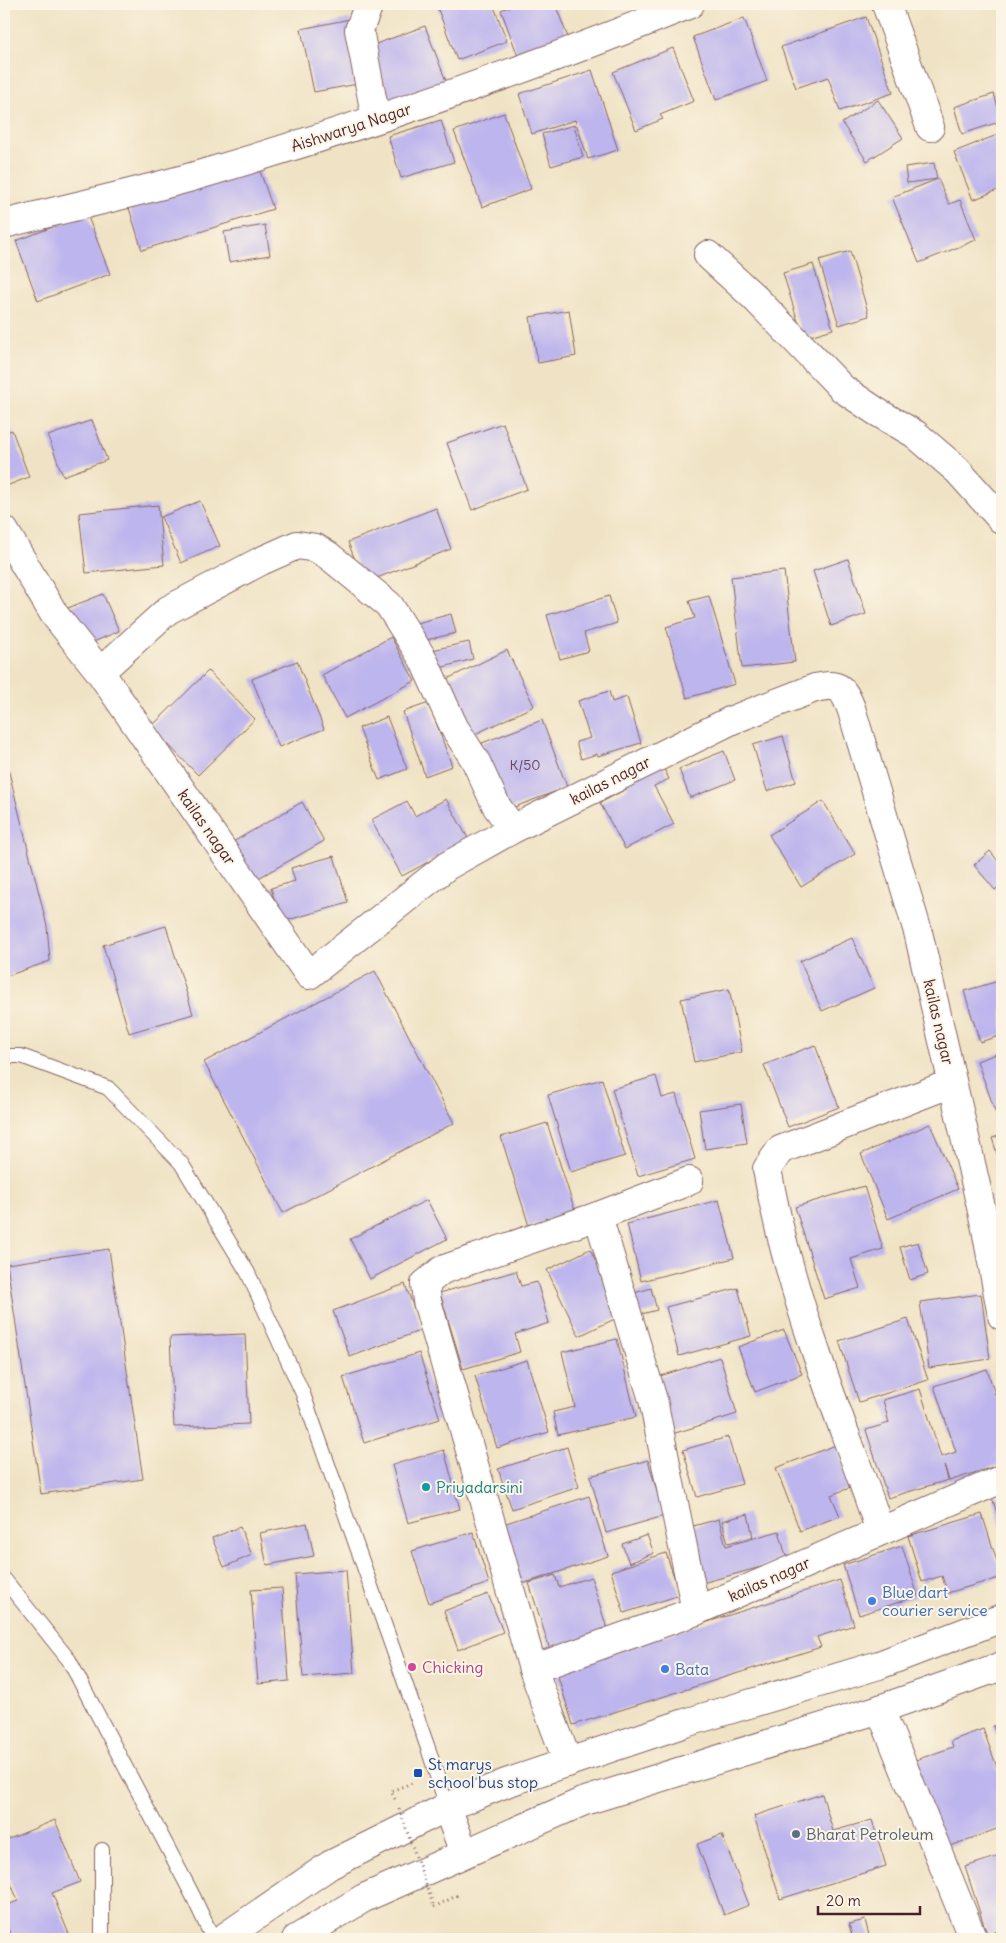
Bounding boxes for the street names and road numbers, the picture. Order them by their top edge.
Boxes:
street label: Aishwarya Nagar [288,98,414,156]
street label: kailas nagar [566,751,654,809]
street label: kailas nagar [174,785,241,869]
street label: kailas nagar [919,977,959,1067]
street label: kailas nagar [725,1552,813,1606]

